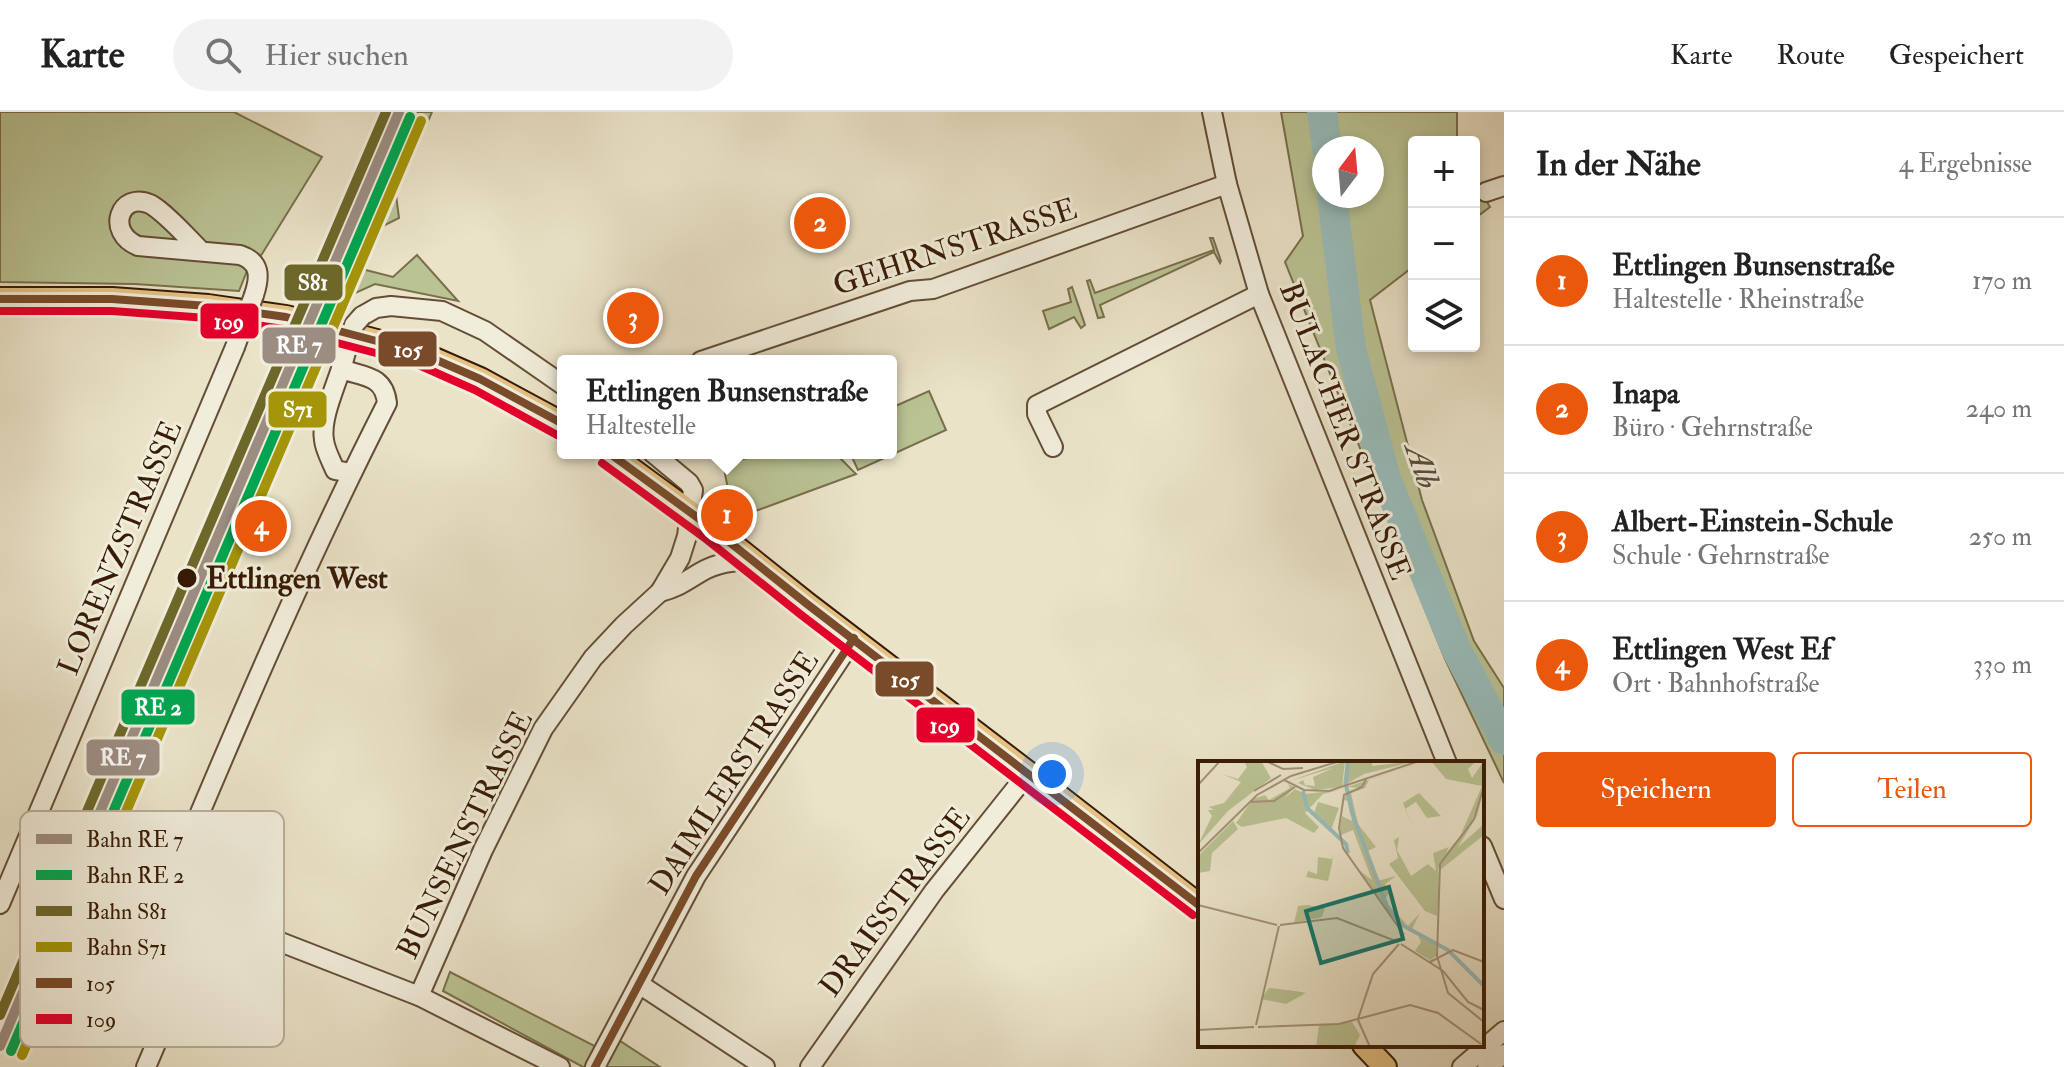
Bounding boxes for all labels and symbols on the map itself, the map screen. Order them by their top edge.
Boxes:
north arrow [1312,136,1384,208]
street label: GEHRNSTRASSE [828,190,1082,304]
pin: 2 [794,193,846,253]
line badge: S81 [283,263,344,302]
text: S81 [298,269,328,297]
street label: BULACHER STRASSE [1271,277,1419,585]
pin: 3 [607,288,659,348]
line badge: 109 [199,302,260,340]
text: 109 [214,308,244,336]
line badge: RE 7 [261,326,337,365]
line badge: 105 [377,330,438,368]
text: RE 7 [276,332,323,360]
text: 105 [394,336,423,364]
line badge: S71 [267,390,328,429]
text: S71 [283,396,313,424]
street label: LORENZSTRASSE [50,415,190,681]
water label: Alb [1395,435,1448,494]
pin: 1 [701,485,753,545]
pin: 4 [235,496,287,556]
place label: Ettlingen West [206,560,388,597]
marker: Ettlingen West [175,566,199,590]
street label: DAIMLERSTRASSE [641,644,827,902]
line badge: 105 [874,660,935,698]
text: 105 [891,666,920,694]
line badge: RE 2 [120,688,196,726]
text: RE 2 [134,694,182,722]
street label: BUNSENSTRASSE [389,705,541,965]
line badge: 109 [915,706,976,744]
text: 109 [930,712,960,740]
line badge: RE 7 [85,738,161,777]
text: RE 7 [100,744,147,772]
your location [1032,754,1072,794]
inset map [1198,761,1484,1047]
street label: DRAISSTRASSE [812,800,978,1004]
legend [20,811,284,1047]
text: Bahn RE 7 [86,826,183,854]
text: Bahn RE 2 [86,862,184,890]
text: Bahn S81 [86,898,167,926]
text: Bahn S71 [86,934,167,962]
text: 105 [86,970,115,998]
text: 109 [86,1006,116,1034]

